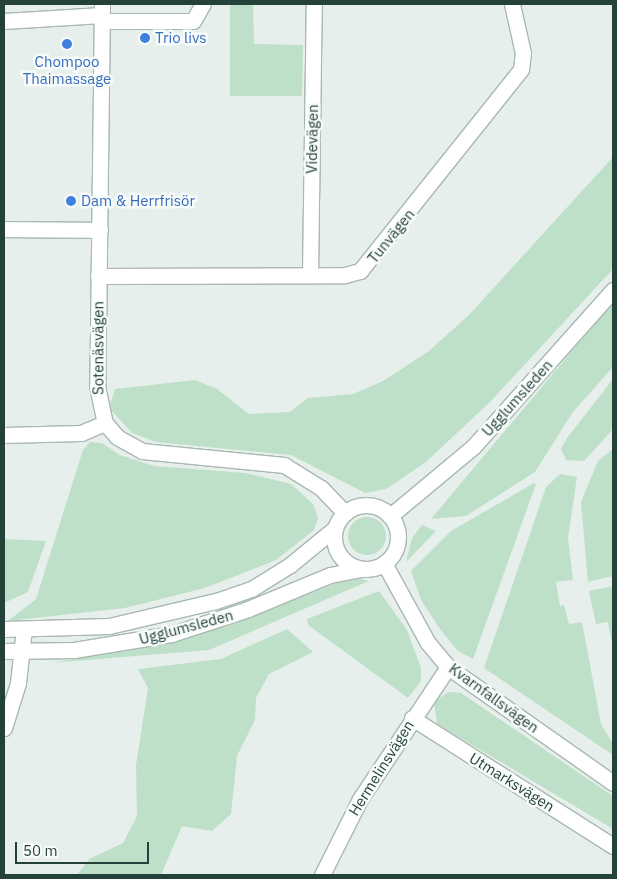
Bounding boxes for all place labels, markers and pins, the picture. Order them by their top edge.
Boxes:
place label: Trio livs [155,29,207,47]
marker: Trio livs [139,32,151,44]
marker: Chompoo Thaimassage [61,38,73,50]
place label: Chompoo Thaimassage [23,52,111,87]
place label: Dam & Herrfrisör [81,192,195,210]
marker: Dam & Herrfrisör [65,195,77,207]

